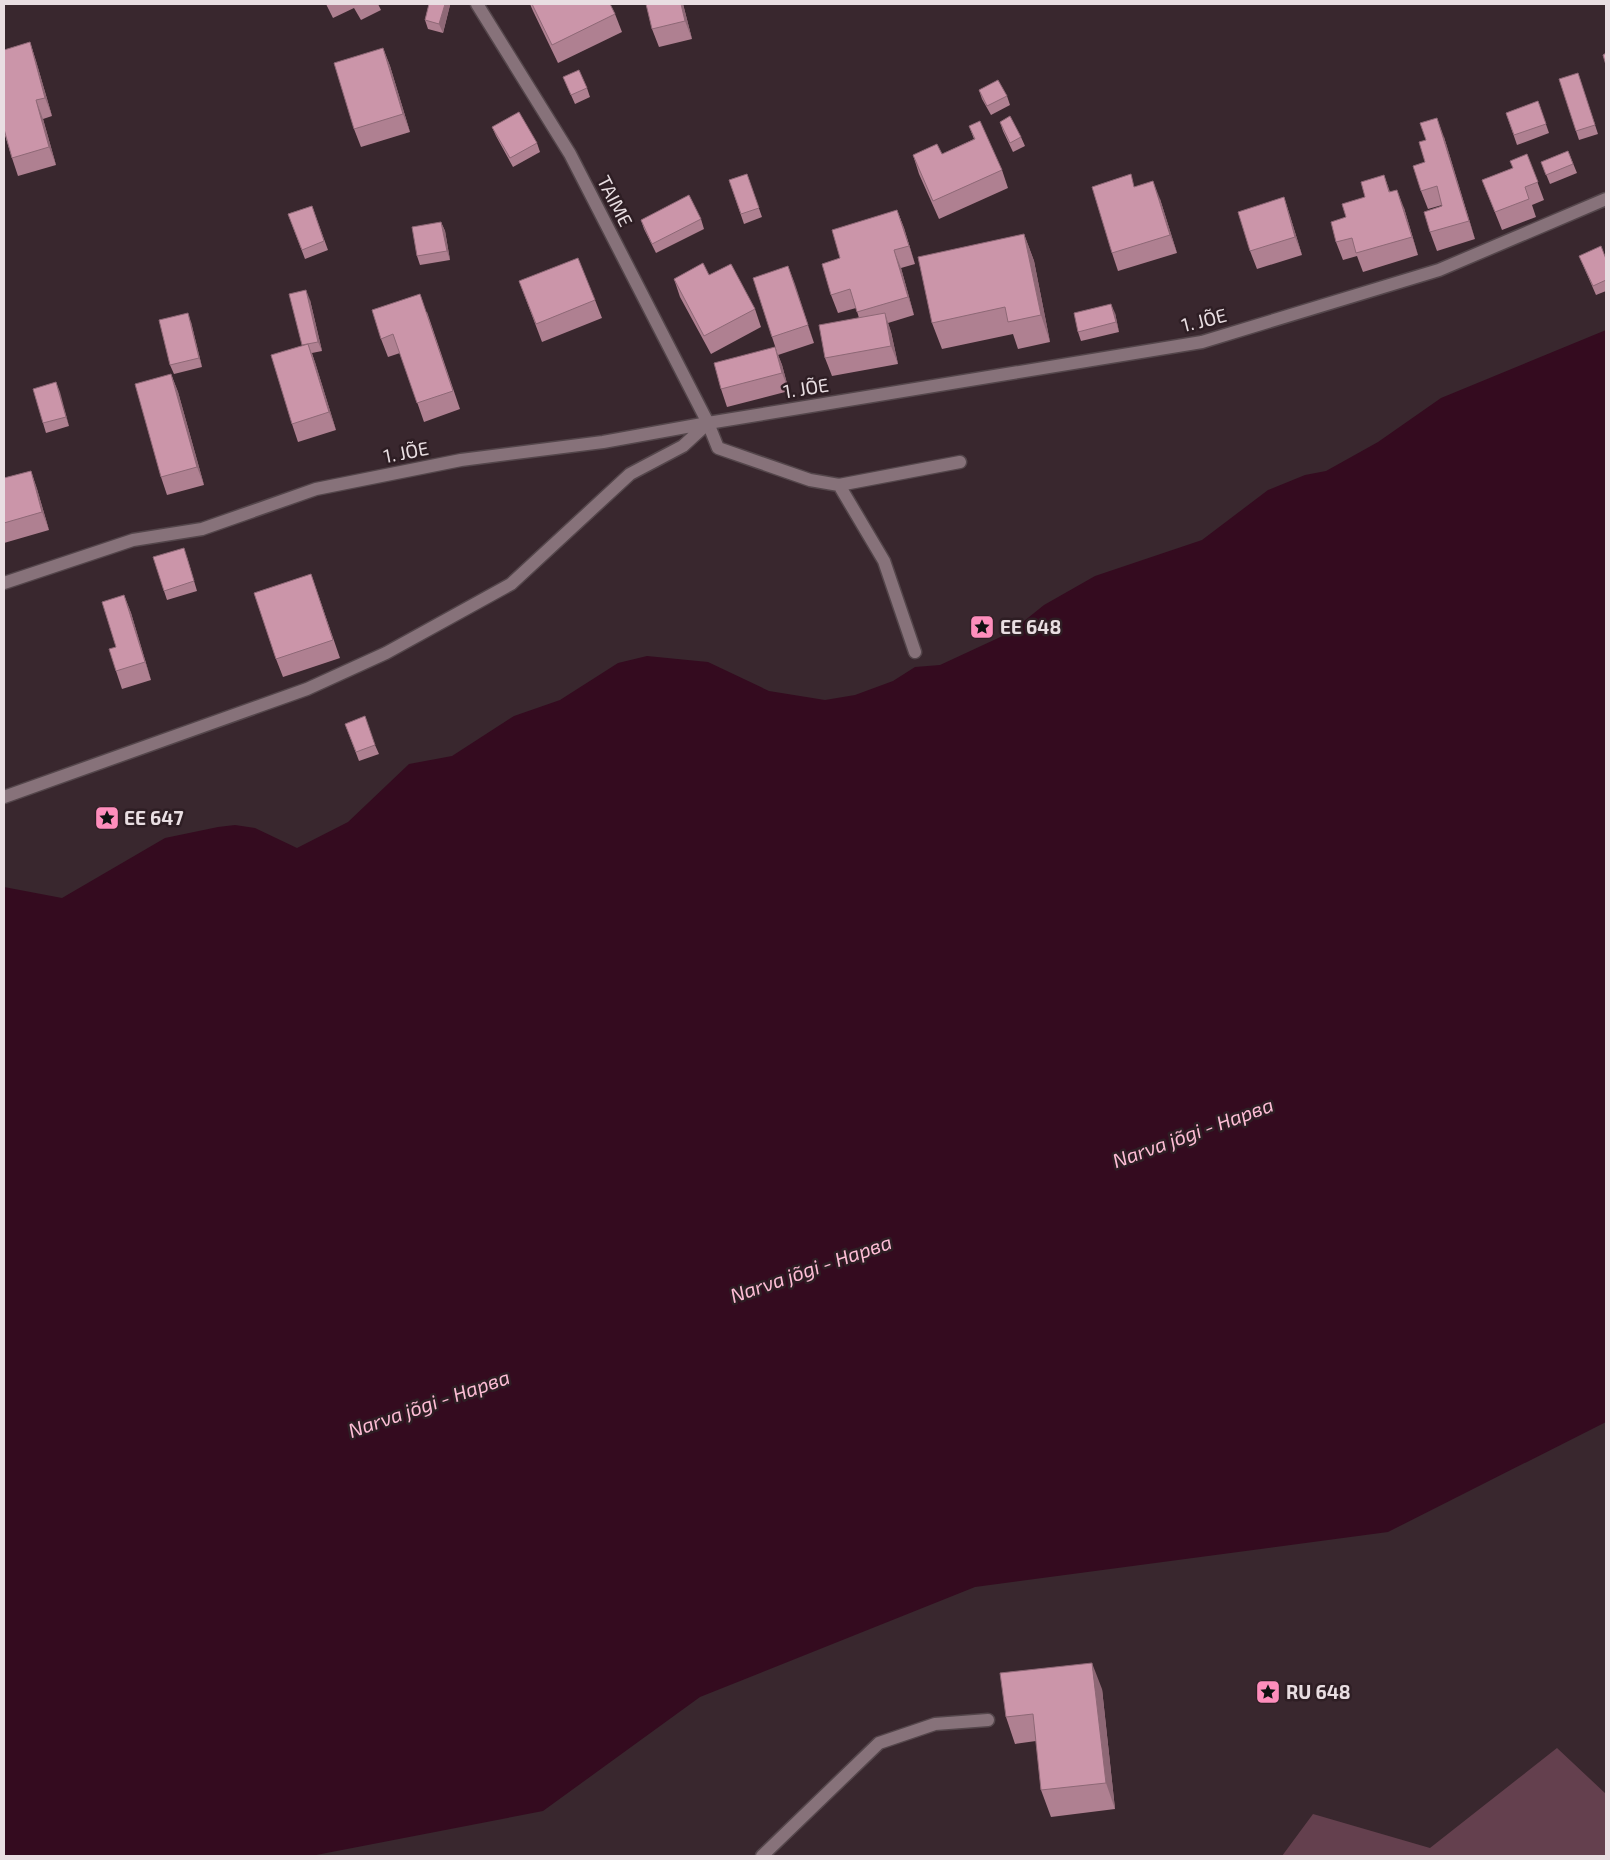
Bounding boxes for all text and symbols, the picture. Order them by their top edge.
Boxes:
street label: TAIME [593,171,638,230]
street label: 1. JÕE [1179,303,1229,336]
street label: 1. JÕE [782,373,830,402]
street label: 1. JÕE [381,436,430,467]
place icon: EE 648 [969,614,995,640]
place label: EE 648 [1000,615,1061,638]
place icon: EE 647 [94,805,120,831]
place label: EE 647 [124,806,183,829]
water label: Narva jõgi - Нарва [1109,1092,1276,1172]
water label: Narva jõgi - Нарва [727,1229,895,1307]
water label: Narva jõgi - Нарва [345,1364,513,1442]
place icon: RU 648 [1255,1679,1281,1705]
place label: RU 648 [1286,1680,1351,1703]

